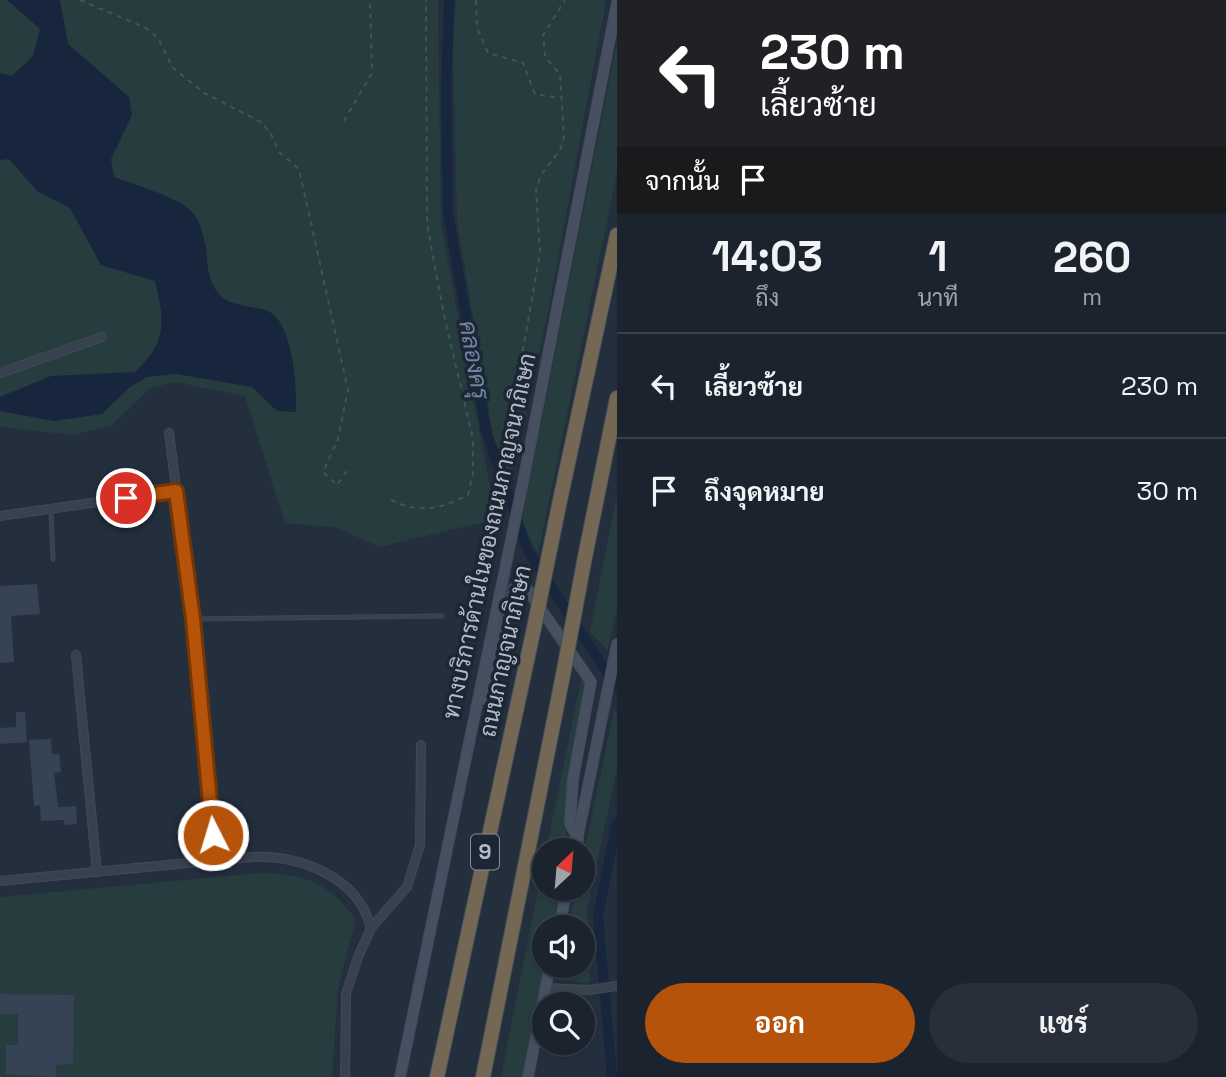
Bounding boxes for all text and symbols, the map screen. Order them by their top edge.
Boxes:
text: 230 m [760,21,905,83]
icon: left [645,28,736,119]
text: เลี้ยวซ้าย [760,85,877,125]
icon: arrive [734,161,772,199]
text: จากนั้น [645,164,720,198]
text: 14:03 [712,230,823,283]
text: 1 [928,230,947,283]
text: 260 [1053,231,1131,284]
text: m [1082,282,1102,312]
text: ถึง [755,283,779,313]
text: นาที [917,283,958,313]
water label: คลองครุ [451,318,497,403]
street label: ทางบริการด้านในของถนนกาญจนาภิเษก [437,350,541,722]
icon: left [645,367,683,405]
text: 230 m [1121,369,1198,403]
text: เลี้ยวซ้าย [704,370,803,404]
pin [96,468,156,528]
icon: arrive [645,472,683,510]
text: 30 m [1137,474,1198,508]
text: ถึงจุดหมาย [704,475,825,509]
icon: arrive [107,479,145,517]
street label: ถนนกาญจนาภิเษก [473,563,537,739]
position arrow [176,798,250,872]
road number: 9 [471,834,499,870]
north arrow [532,838,595,901]
map controls [532,838,595,1055]
button: sound [532,915,595,978]
button: ออก [645,983,915,1063]
button: แชร์ [929,983,1198,1063]
button: search [532,992,595,1055]

